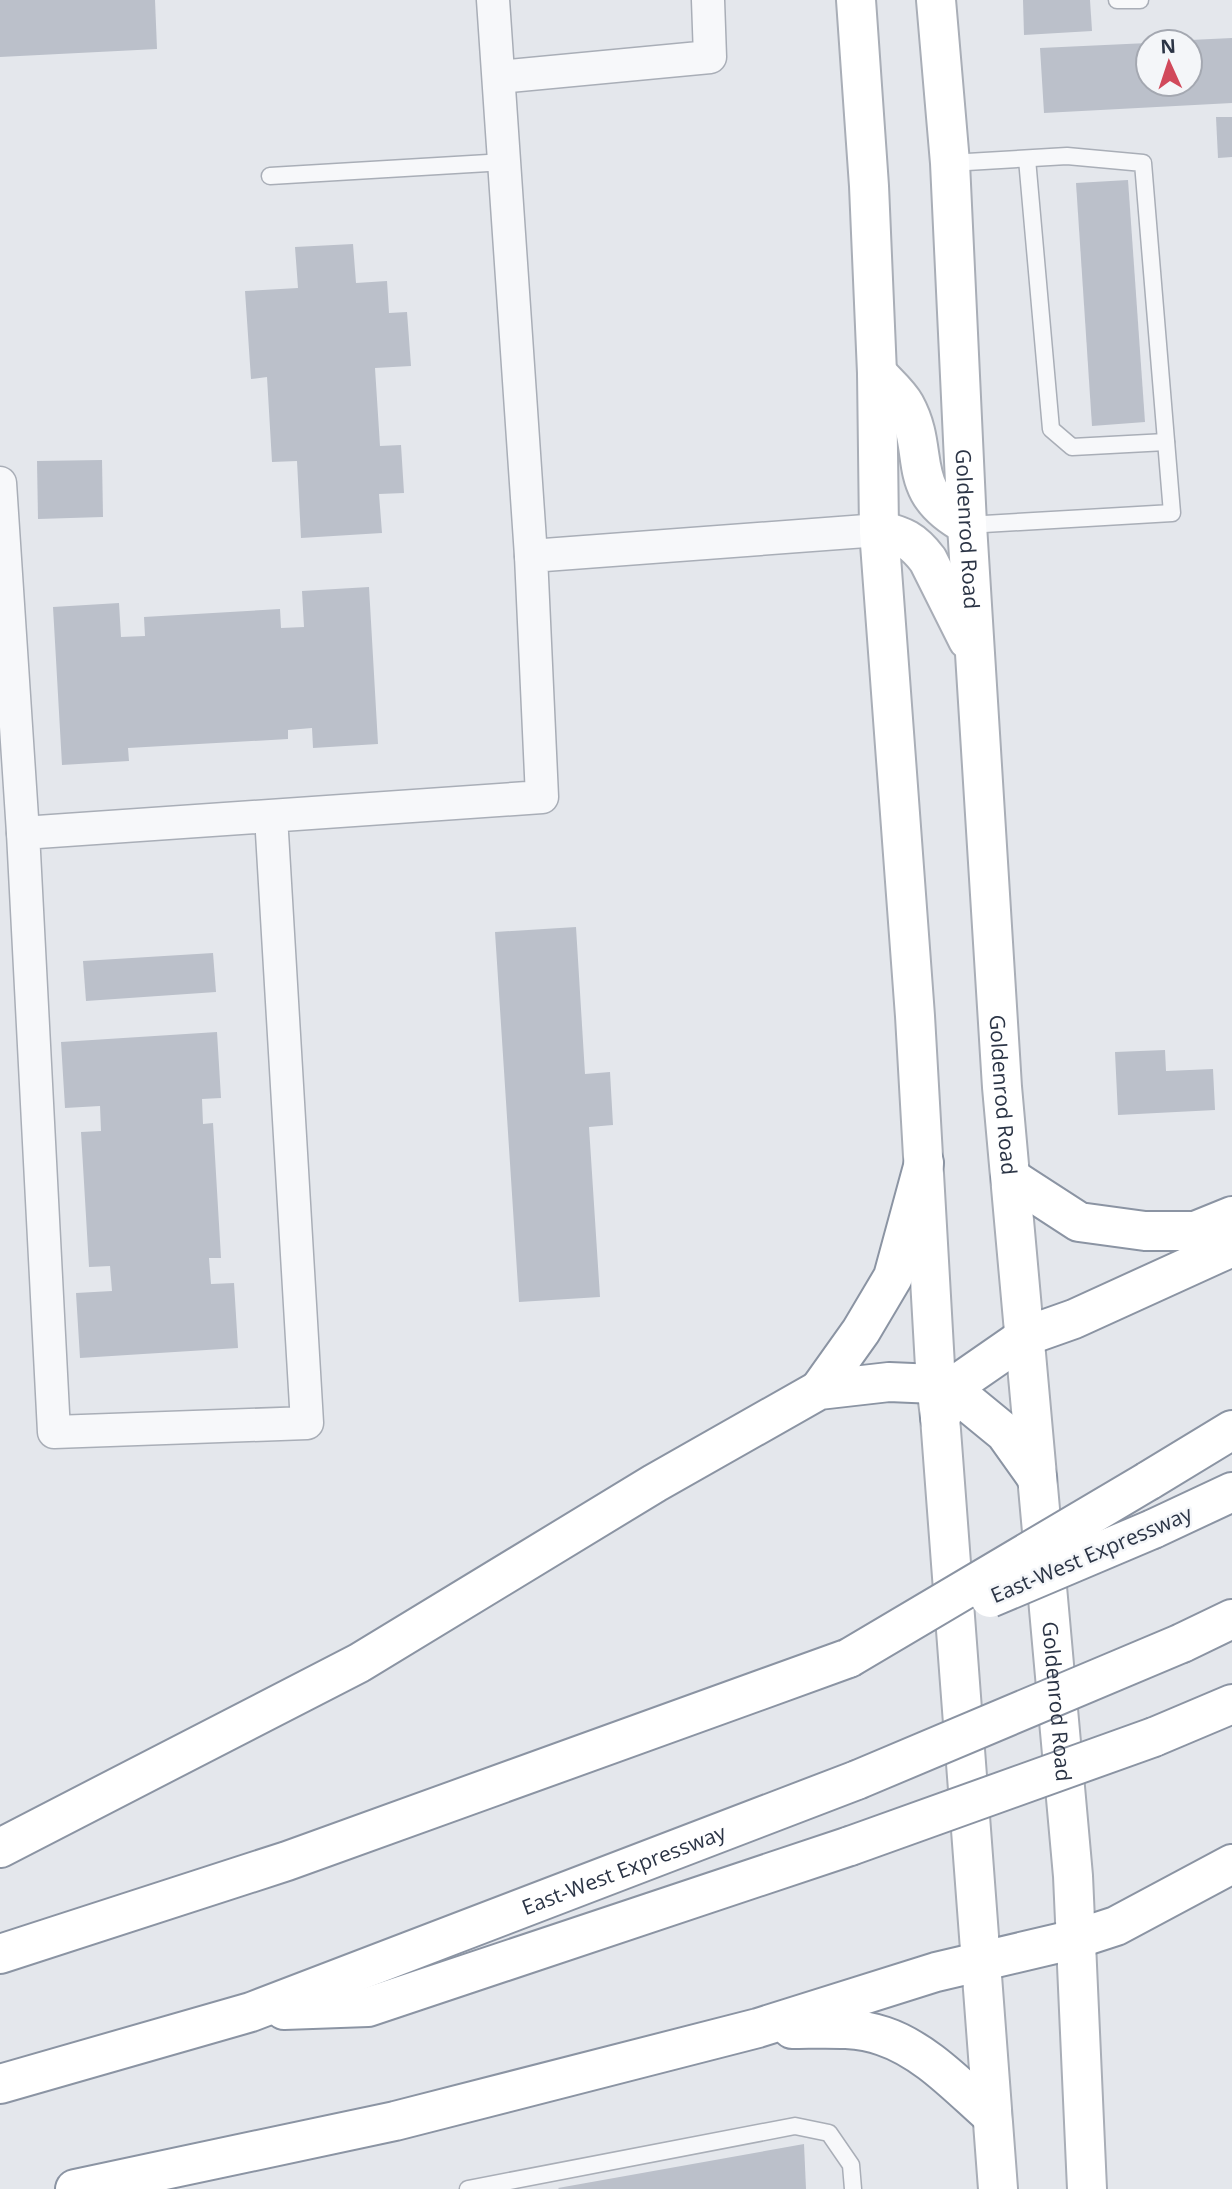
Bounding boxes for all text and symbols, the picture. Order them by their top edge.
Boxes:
north arrow [1134,28,1204,98]
text: N [1160,33,1177,59]
street label: Goldenrod Road [949,448,986,610]
street label: Goldenrod Road [984,1014,1024,1176]
street label: East-West Expressway [986,1499,1196,1609]
street label: Goldenrod Road [1036,1620,1078,1783]
street label: East-West Expressway [518,1817,730,1921]

